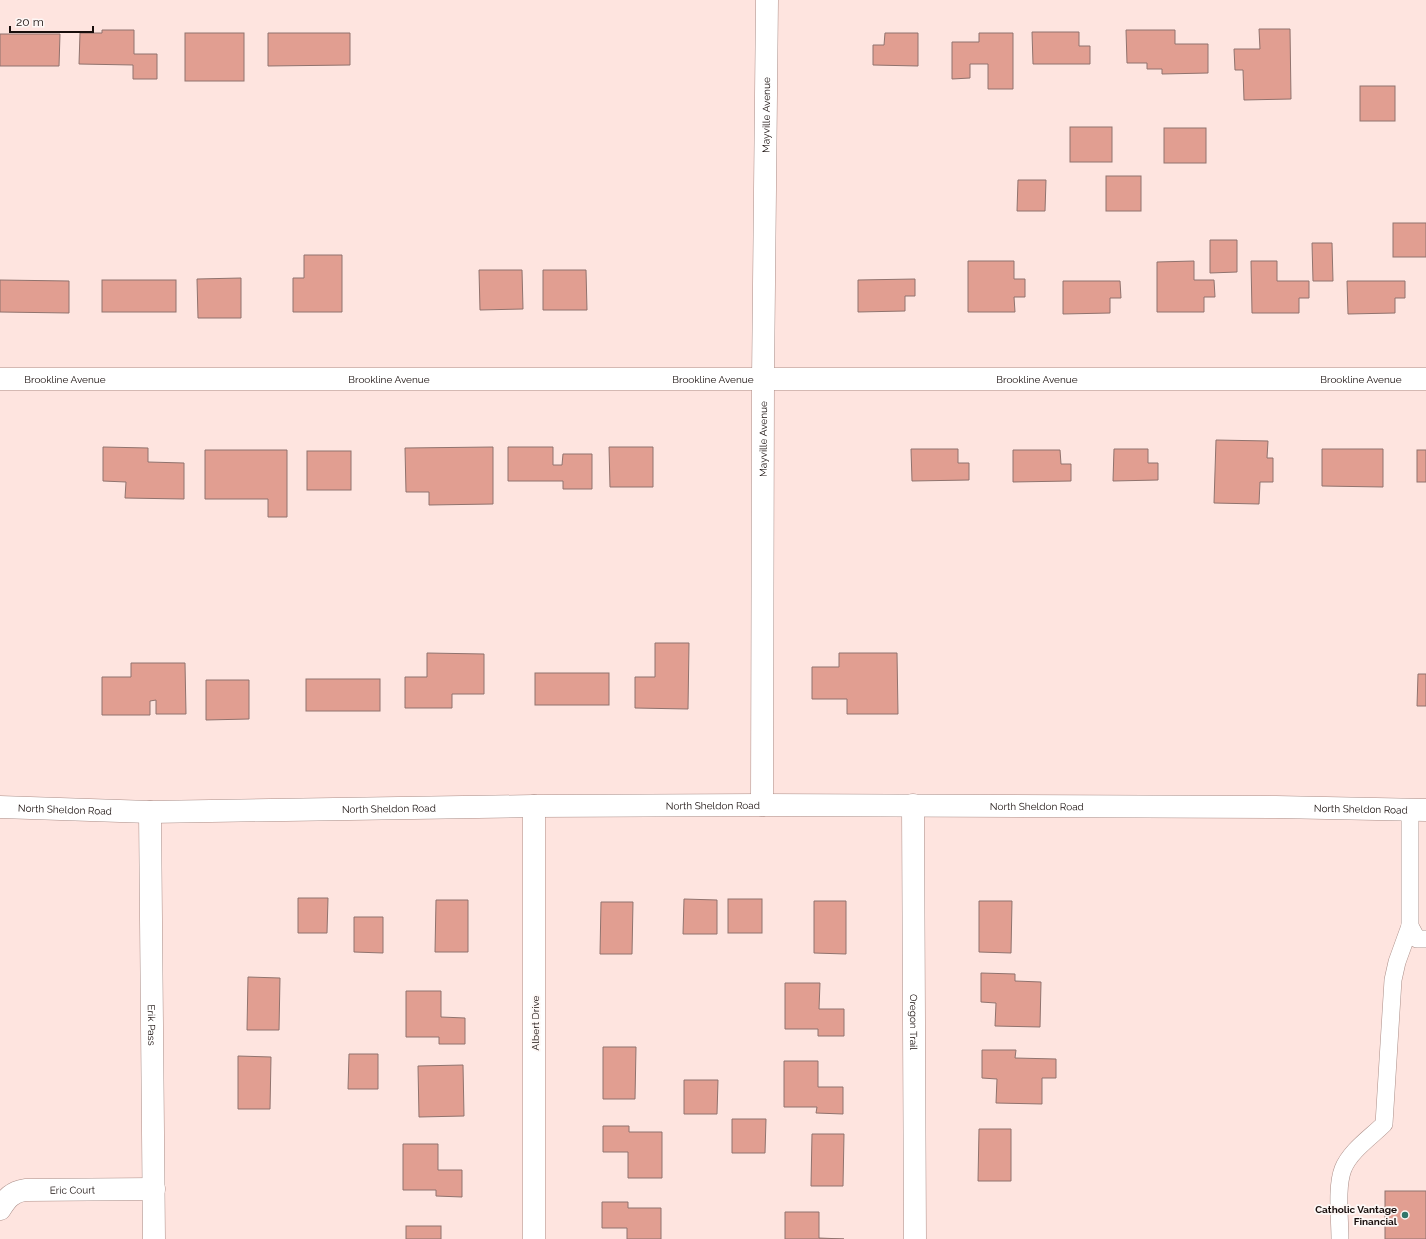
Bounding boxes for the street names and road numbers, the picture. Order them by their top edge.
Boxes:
street label: Mayville Avenue [760,77,772,153]
street label: Brookline Avenue [24,374,106,385]
street label: Brookline Avenue [348,374,430,385]
street label: Brookline Avenue [672,374,754,385]
street label: Brookline Avenue [996,374,1078,385]
street label: Brookline Avenue [1320,374,1402,385]
street label: Mayville Avenue [757,401,768,477]
street label: North Sheldon Road [666,800,760,811]
street label: North Sheldon Road [990,800,1084,812]
street label: North Sheldon Road [18,802,112,816]
street label: North Sheldon Road [342,802,436,815]
street label: North Sheldon Road [1314,802,1408,815]
street label: Oregon Trail [908,994,920,1050]
street label: Albert Drive [530,995,541,1050]
street label: Erik Pass [146,1004,158,1046]
street label: Eric Court [50,1184,96,1195]

